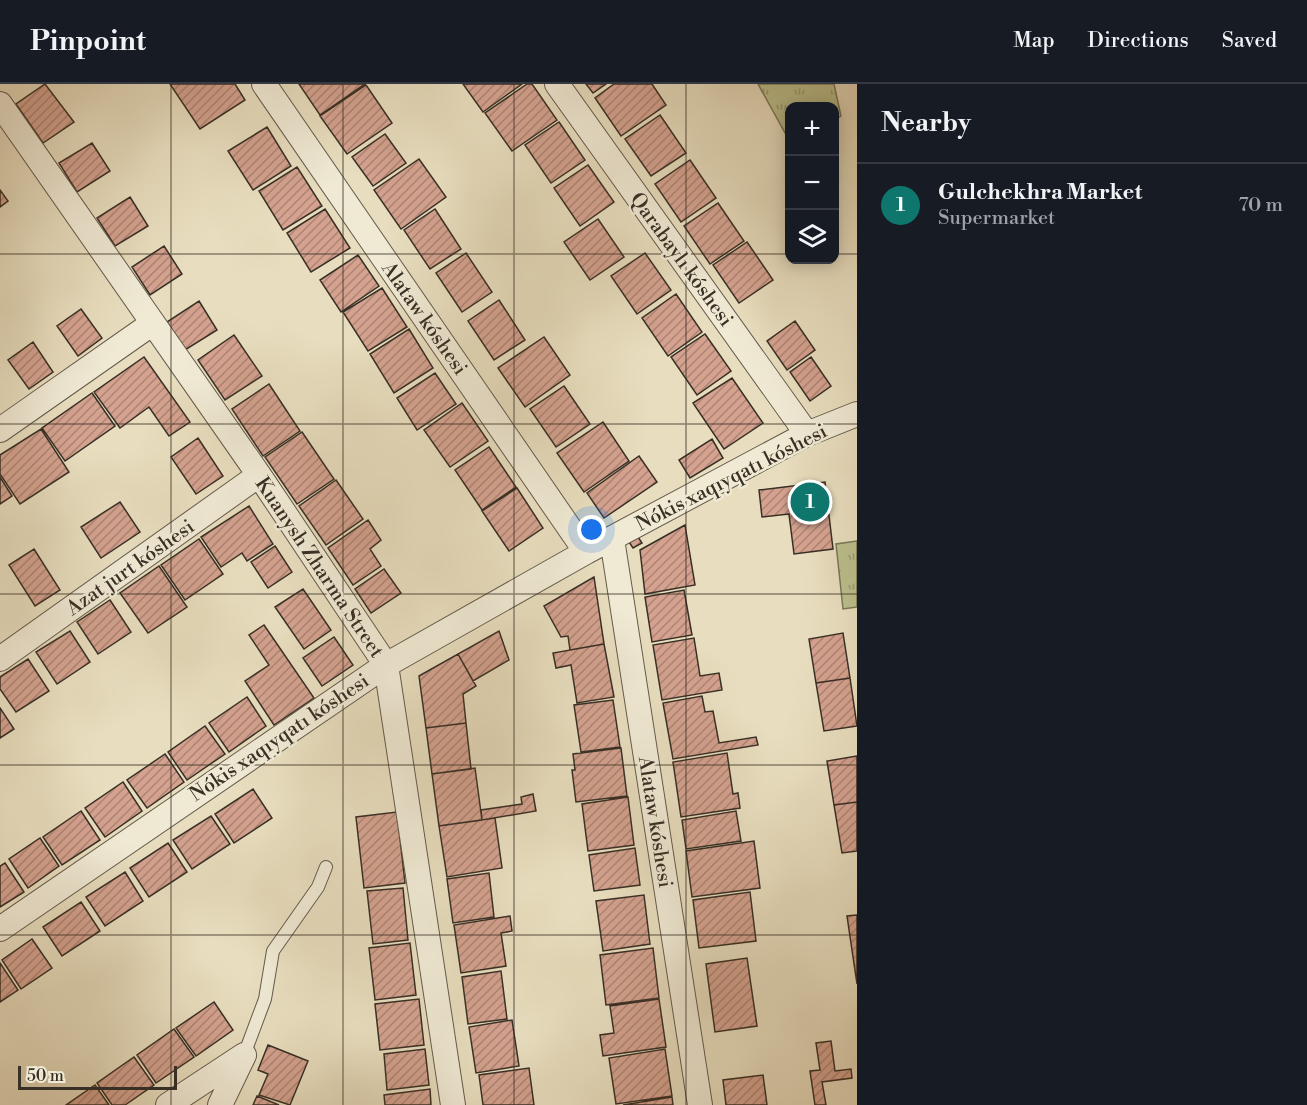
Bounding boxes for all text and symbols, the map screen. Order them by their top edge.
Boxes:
text: Pinpoint [30,24,146,59]
text: Map [1013,28,1055,54]
text: Directions [1088,28,1189,54]
text: Saved [1222,28,1277,54]
map controls [785,102,839,264]
button: + [785,102,839,156]
text: Nearby [881,107,971,139]
button: − [785,156,839,210]
text: Gulchekhra Market [938,179,1142,206]
street label: Qarabaylı kóshesi [624,188,738,332]
text: 1 [896,193,905,218]
text: 70 m [1239,193,1283,218]
text: Supermarket [938,206,1055,231]
button: layers [785,210,839,264]
street label: Alataw kóshesi [375,257,472,381]
street label: Nókis xaqıyqatı kóshesi [632,419,832,537]
street label: Kuanysh Zharma Street [249,473,389,663]
pin: 1 [790,480,830,524]
street label: Azat jurt kóshesi [61,515,200,622]
your location [577,515,606,544]
street label: Nókis xaqıyqatı kóshesi [185,669,375,808]
street label: Alataw kóshesi [632,754,677,890]
scale bar [18,1063,177,1090]
text: 50 m [27,1066,64,1086]

